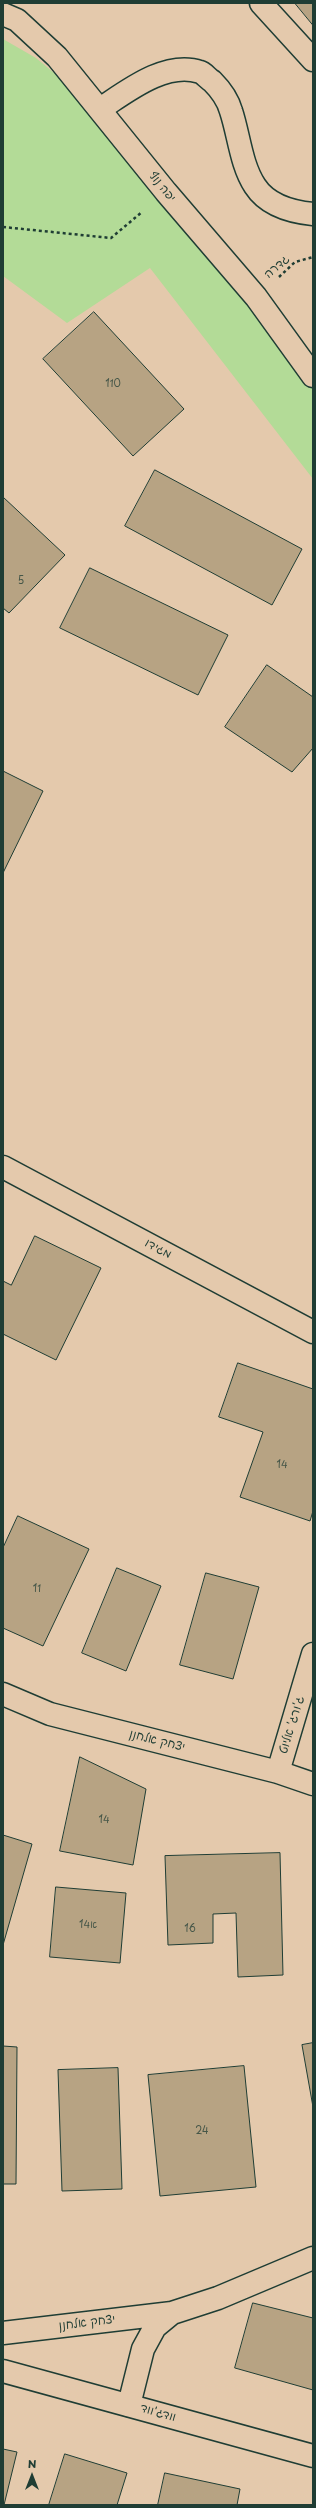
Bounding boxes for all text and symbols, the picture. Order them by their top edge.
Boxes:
street label: יפה נוף [145,169,179,205]
street label: גדרה [261,252,293,282]
house number: 110 [105,378,121,390]
house number: 5 [18,575,24,587]
street label: מגידו [142,1236,174,1262]
house number: 14 [276,1459,288,1471]
house number: 11 [33,1583,41,1595]
street label: ג'ורג' אליוט [276,1694,308,1756]
street label: יצחק אלחנן [128,1727,186,1755]
house number: 14 [98,1814,110,1826]
house number: 14א [79,1919,97,1931]
house number: 16 [184,1923,196,1935]
house number: 24 [195,2125,209,2137]
street label: יצחק אלחנן [58,2312,116,2334]
street label: וודג'ווד [138,2401,178,2425]
text: N [28,2455,36,2472]
north arrow [12,2456,52,2496]

